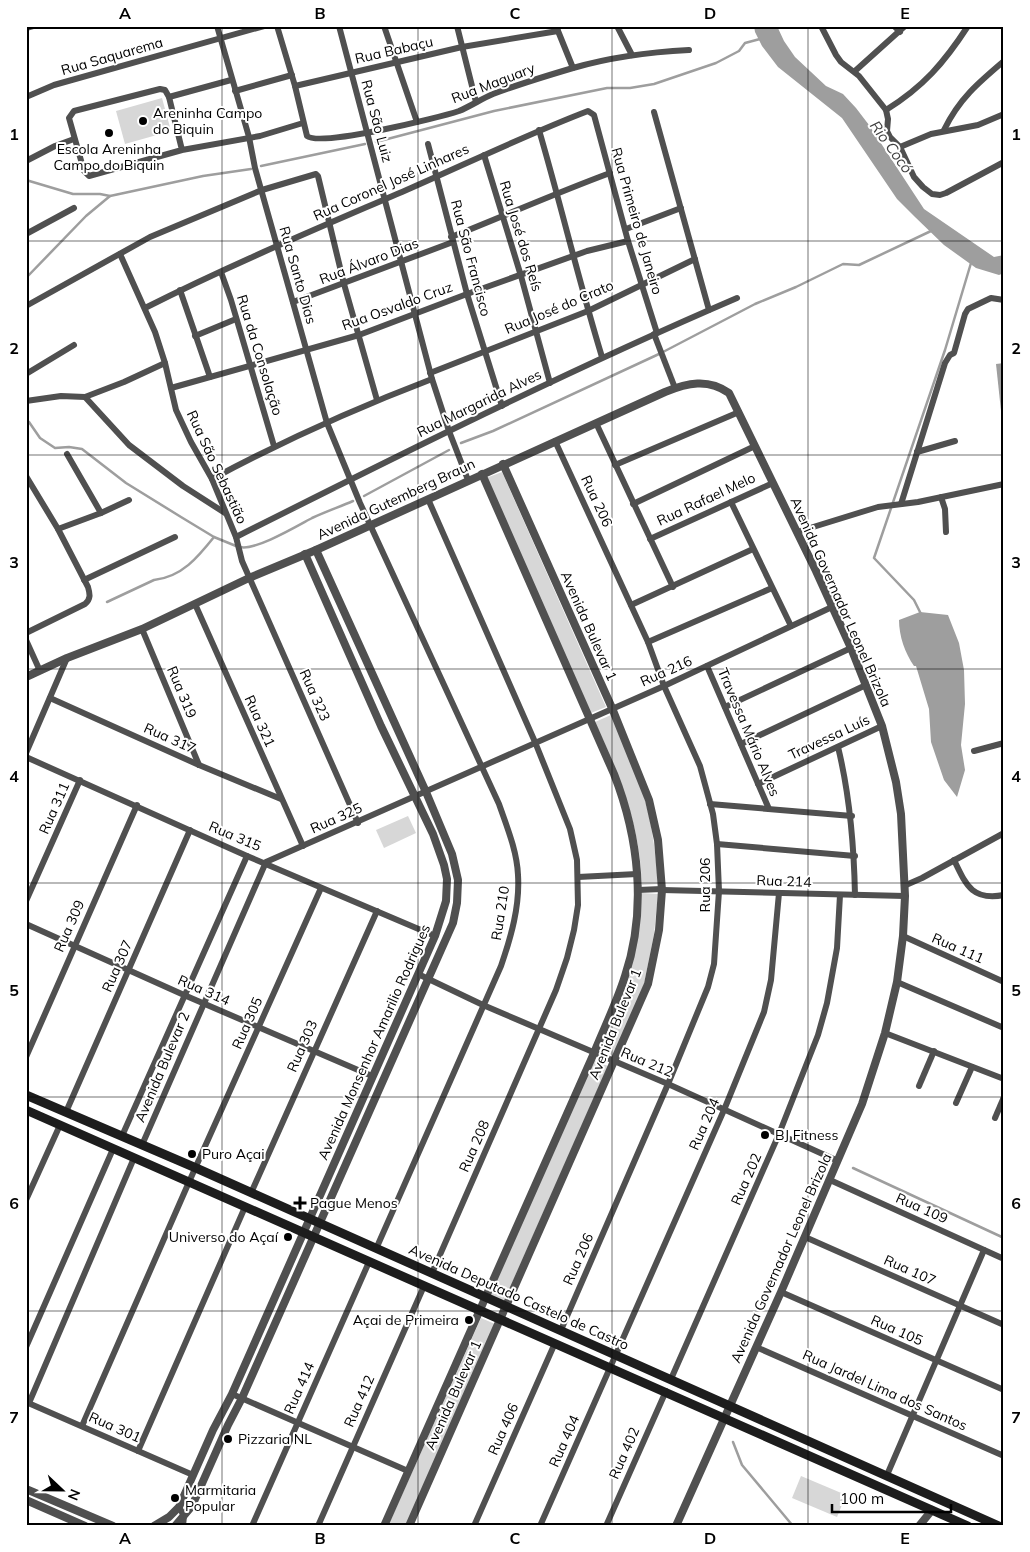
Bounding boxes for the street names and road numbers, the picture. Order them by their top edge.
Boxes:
street label: Rua Babaçu [353,32,435,68]
street label: Rua Saquarema [59,33,165,79]
street label: Rua Maguary [449,59,538,107]
street label: Rua São Luiz [357,78,397,164]
street label: Rua Coronel José Linhares [310,139,472,225]
street label: Rua Primeiro de Janeiro [607,146,667,296]
street label: Rua José dos Reís [496,178,546,294]
street label: Rua São Francisco [447,198,495,318]
street label: Rua Santo Dias [275,224,321,326]
street label: Rua Álvaro Dias [317,234,421,288]
street label: Rua José do Crato [502,276,616,338]
street label: Rua Osvaldo Cruz [339,278,455,334]
street label: Rua da Consolação [233,292,287,418]
street label: Rua Margarida Alves [414,365,544,441]
street label: Rua São Sebastião [183,407,251,527]
street label: Avenida Gutemberg Braun [314,454,478,544]
street label: Rua Rafael Melo [654,468,758,530]
street label: Rua 206 [577,472,617,530]
street label: Avenida Governador Leonel Brizola [787,494,895,710]
street label: Avenida Bulevar 1 [557,568,621,684]
street label: Rua 216 [637,652,695,690]
street label: Rua 319 [163,663,201,721]
street label: Travessa Mário Alves [714,665,784,799]
street label: Rua 323 [296,666,334,724]
street label: Rua 321 [241,692,279,750]
street label: Travessa Luís [786,710,872,764]
street label: Rua 317 [141,719,199,757]
street label: Rua 311 [35,779,73,837]
street label: Rua 325 [307,799,365,837]
street label: Rua 315 [206,817,264,855]
street label: Rua 206 [696,857,714,913]
street label: Rua 214 [756,871,812,891]
street label: Rua 210 [487,884,513,942]
street label: Rua 309 [50,897,88,955]
street label: Avenida Monsenhor Amarilio Rodrigues [314,921,434,1163]
street label: Rua 111 [929,929,987,967]
street label: Rua 307 [98,937,136,995]
street label: Avenida Bulevar 1 [585,966,645,1082]
street label: Rua 314 [175,971,233,1010]
street label: Rua 305 [228,994,266,1052]
street label: Avenida Bulevar 2 [131,1009,193,1125]
street label: Rua 303 [283,1017,321,1075]
street label: Rua 212 [618,1043,676,1081]
street label: Rua 204 [685,1095,724,1153]
street label: Rua 208 [455,1117,493,1175]
street label: Rua 202 [727,1150,765,1208]
street label: Avenida Governador Leonel Brizola [727,1150,835,1366]
street label: Rua 109 [893,1189,951,1227]
street label: Rua 206 [559,1230,597,1288]
street label: Avenida Deputado Castelo de Castro [406,1240,632,1354]
street label: Rua 107 [881,1251,939,1289]
street label: Rua 105 [868,1311,926,1349]
street label: Avenida Bulevar 1 [421,1337,485,1453]
street label: Rua Jardel Lima dos Santos [800,1346,970,1434]
street label: Rua 414 [280,1359,319,1417]
street label: Rua 412 [340,1372,378,1430]
street label: Rua 406 [484,1400,522,1458]
street label: Rua 301 [86,1408,144,1446]
street label: Rua 404 [545,1412,584,1470]
street label: Rua 402 [605,1424,643,1482]

